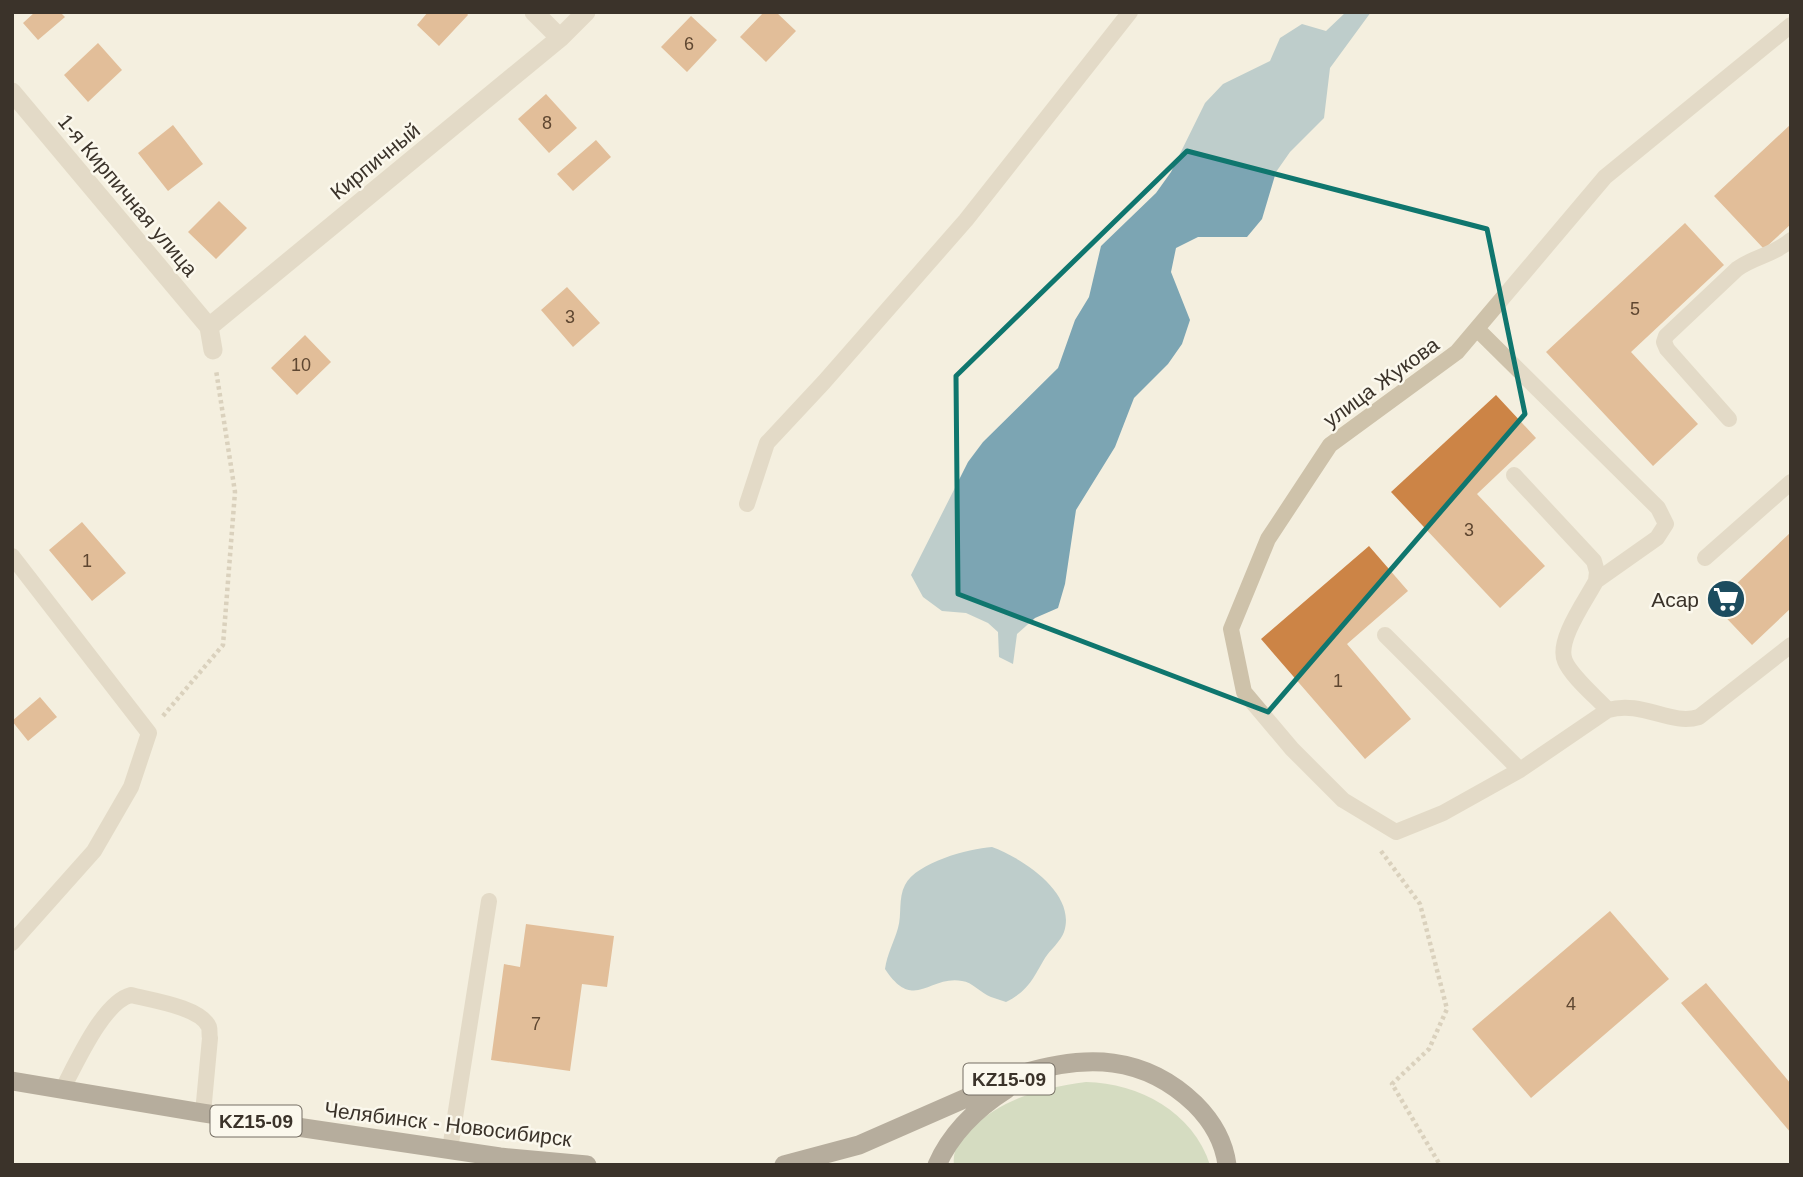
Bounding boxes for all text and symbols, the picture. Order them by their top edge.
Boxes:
house number: 6 [684,34,694,54]
street label: 1-я Кирпичная улица [54,110,203,281]
house number: 8 [542,113,552,133]
street label: Кирпичный [326,118,424,204]
house number: 5 [1630,299,1640,319]
house number: 3 [565,307,575,327]
street label: улица Жукова [1319,332,1443,432]
house number: 10 [291,355,311,375]
house number: 3 [1464,520,1474,540]
house number: 1 [82,551,92,571]
supermarket icon: Асар [1705,578,1747,620]
place label: Асар [1651,588,1699,611]
house number: 1 [1333,671,1343,691]
house number: 4 [1566,994,1576,1014]
house number: 7 [531,1014,541,1034]
road number: KZ15-09 [964,1064,1054,1094]
street label: Челябинск - Новосибирск [323,1097,574,1151]
road number: KZ15-09 [210,1106,302,1136]

